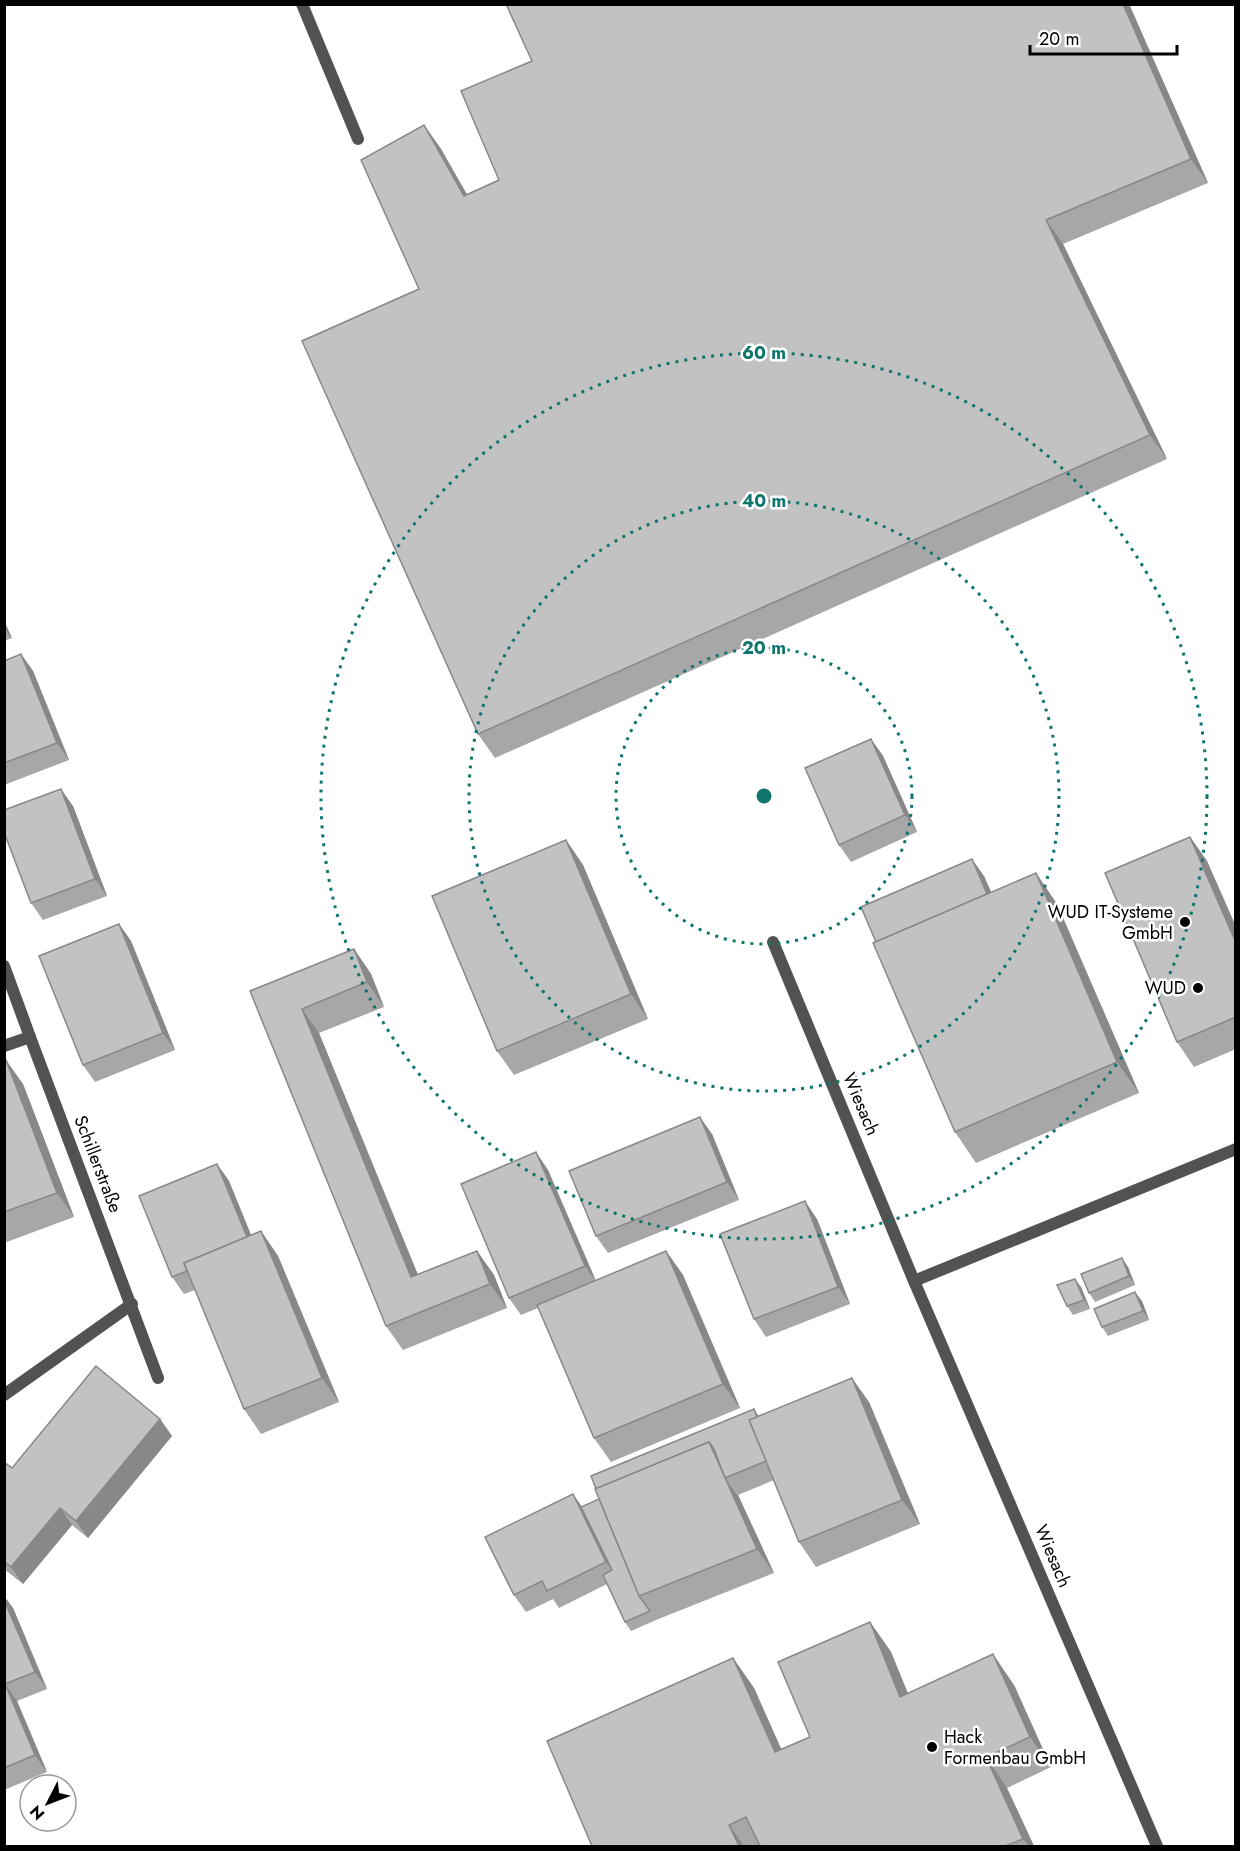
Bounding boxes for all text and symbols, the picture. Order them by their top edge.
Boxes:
scale bar [1030,18,1177,56]
text: 20 m [1039,26,1079,52]
text: 60 m [742,340,786,366]
text: 40 m [742,488,786,514]
text: 20 m [742,635,786,661]
centre of rings [754,786,774,806]
place label: WUD IT-Systeme GmbH [1048,899,1173,946]
marker: WUD IT-Systeme GmbH [1178,915,1192,929]
place label: WUD [1145,975,1186,1001]
marker: WUD [1191,981,1205,995]
street label: Wiesach [836,1069,886,1139]
street label: Schillerstraße [68,1112,128,1216]
street label: Wiesach [1028,1521,1078,1591]
place label: Hack Formenbau GmbH [944,1724,1086,1771]
marker: Hack Formenbau GmbH [925,1740,939,1754]
north arrow [18,1773,78,1833]
text: N [24,1800,50,1825]

